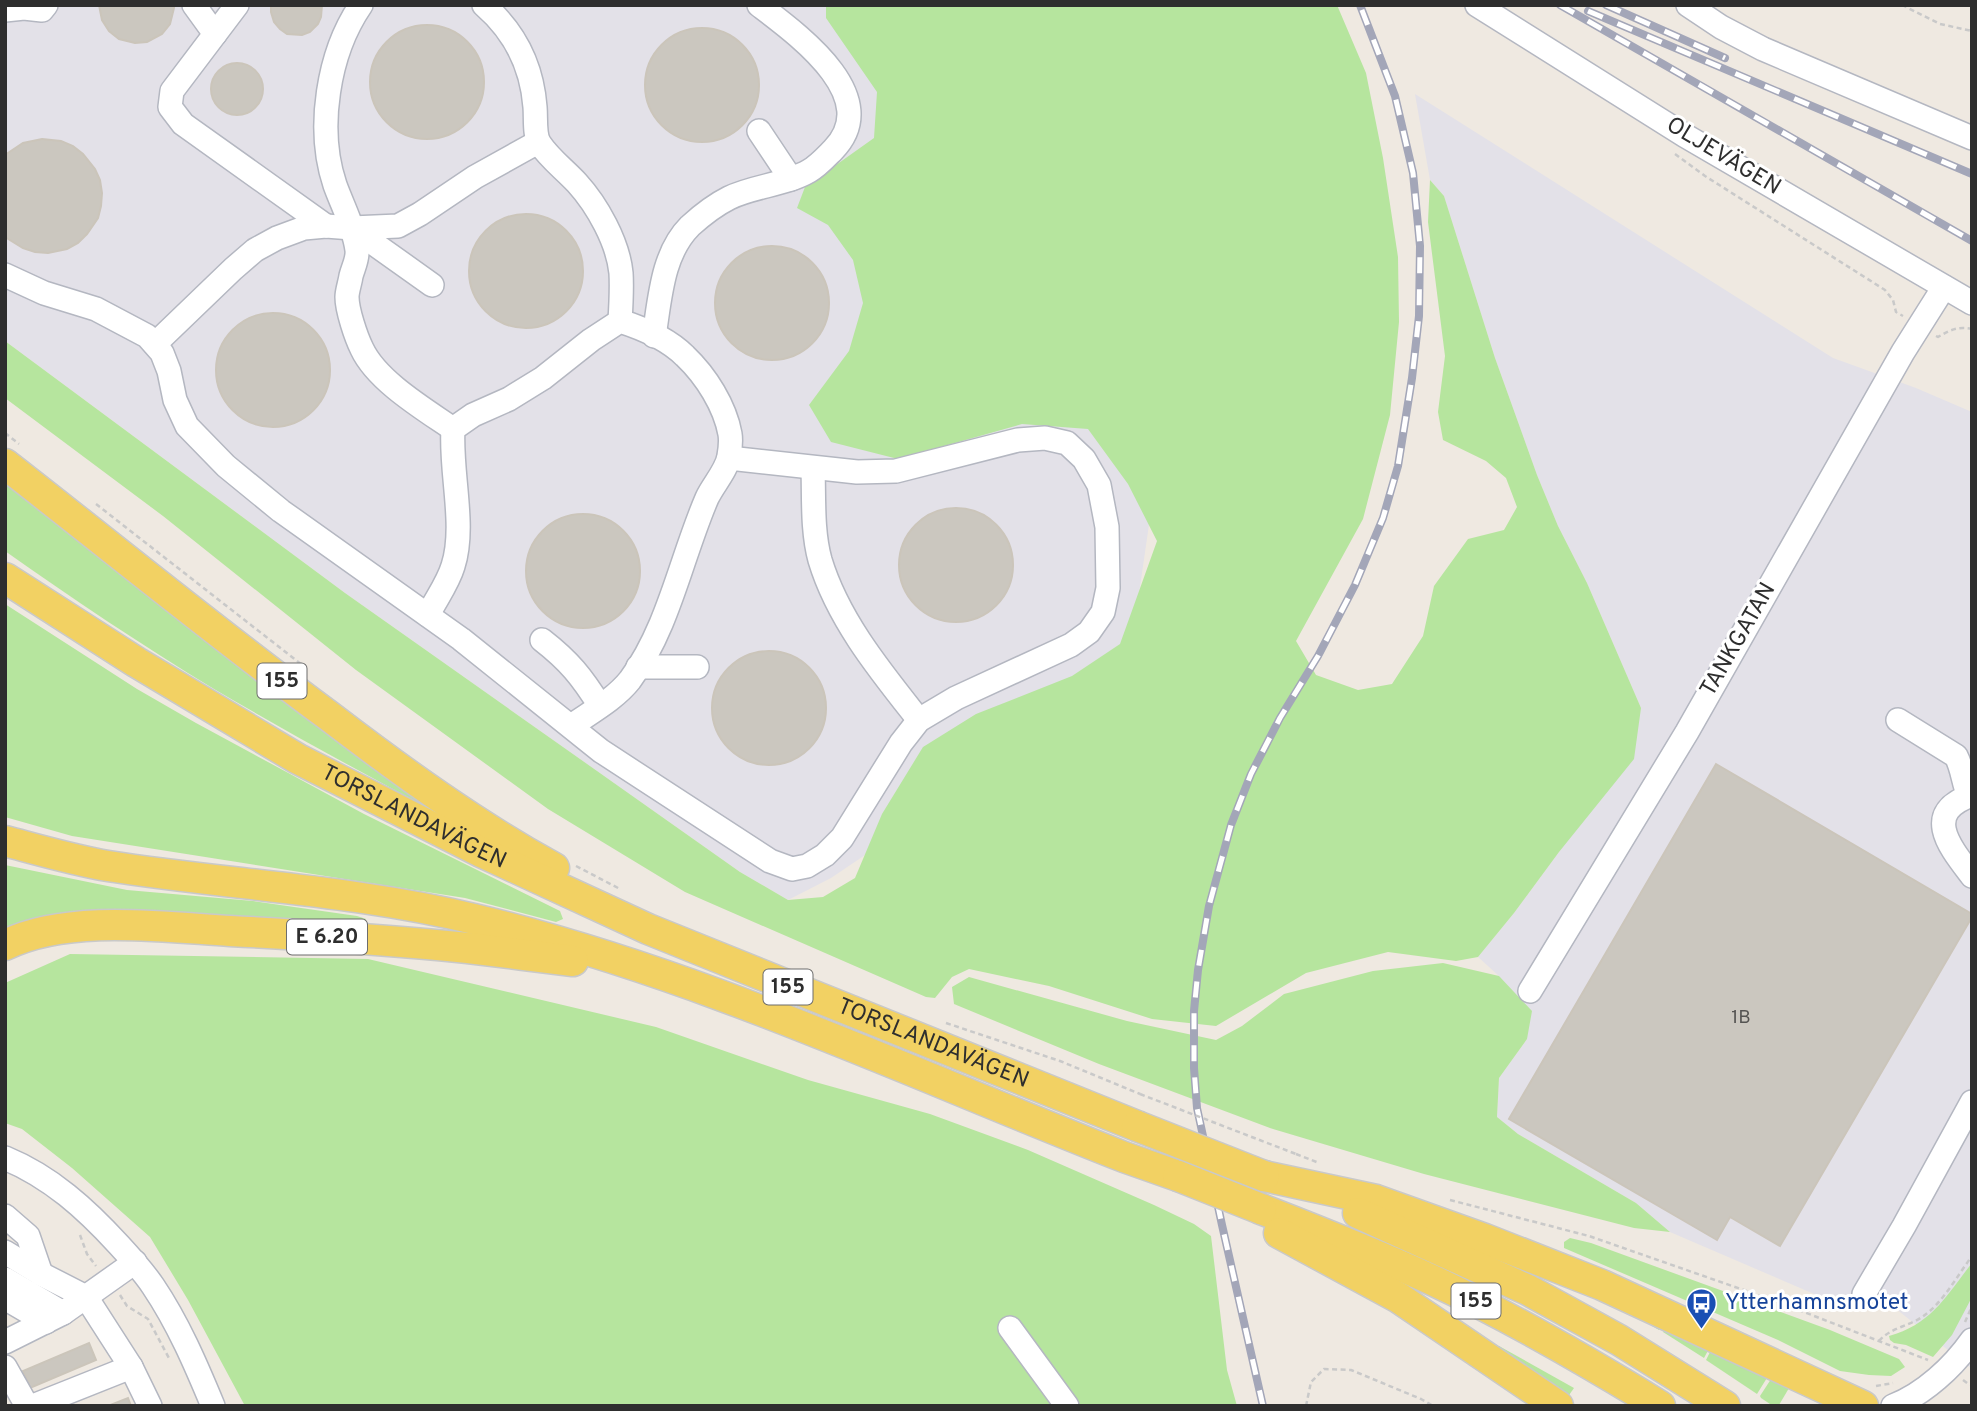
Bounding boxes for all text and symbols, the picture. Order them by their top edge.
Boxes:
street label: OLJEVÄGEN [1660,110,1786,203]
street label: TANKGATAN [1695,578,1783,702]
road number: 155 [258,664,306,698]
street label: TORSLANDAVÄGEN [316,759,511,876]
road number: E 6.20 [287,920,367,954]
road number: 155 [764,970,812,1004]
street label: TORSLANDAVÄGEN [833,992,1033,1095]
house number: 1B [1731,1006,1751,1030]
road number: 155 [1452,1284,1500,1318]
bus stop icon: Ytterhamnsmotet [1685,1286,1719,1330]
place label: Ytterhamnsmotet [1725,1289,1908,1318]

